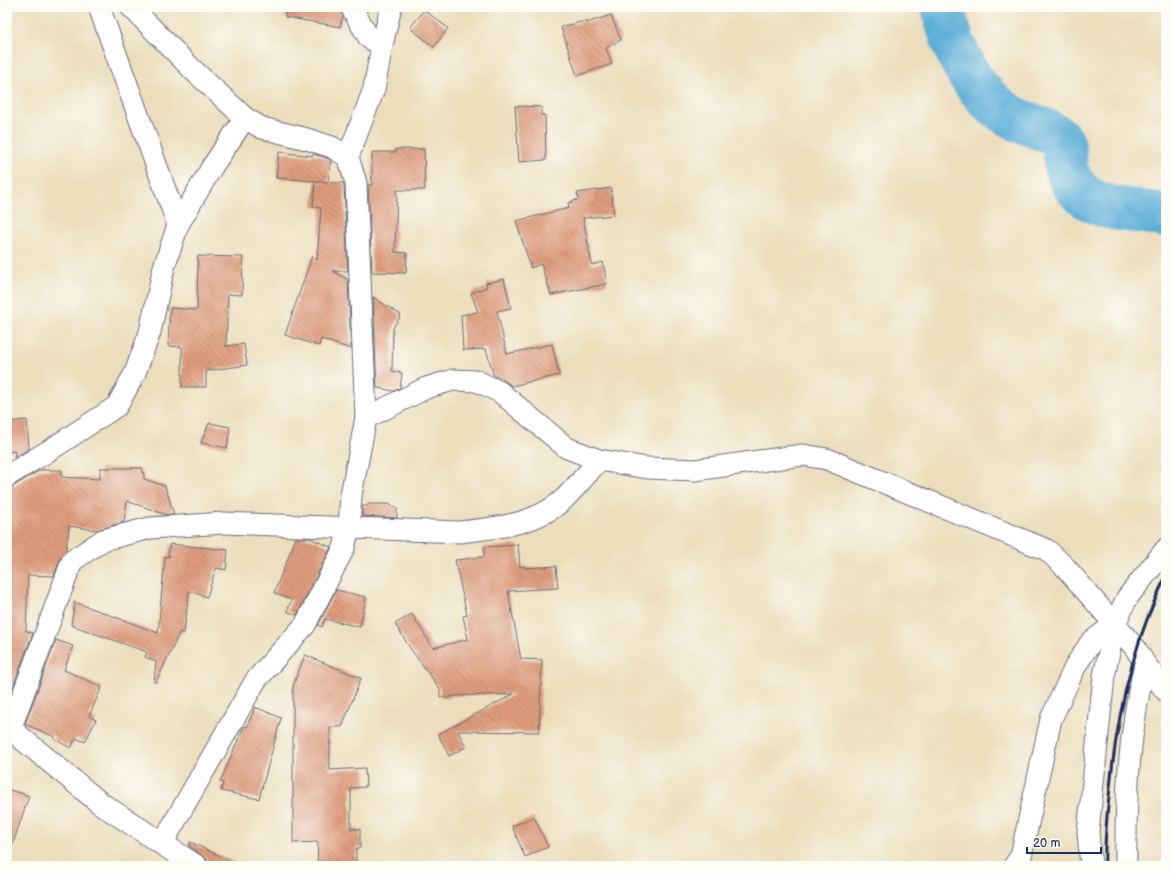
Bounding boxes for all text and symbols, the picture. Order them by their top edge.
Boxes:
scale bar [1027,829,1101,855]
text: 20 m [1033,836,1060,851]

